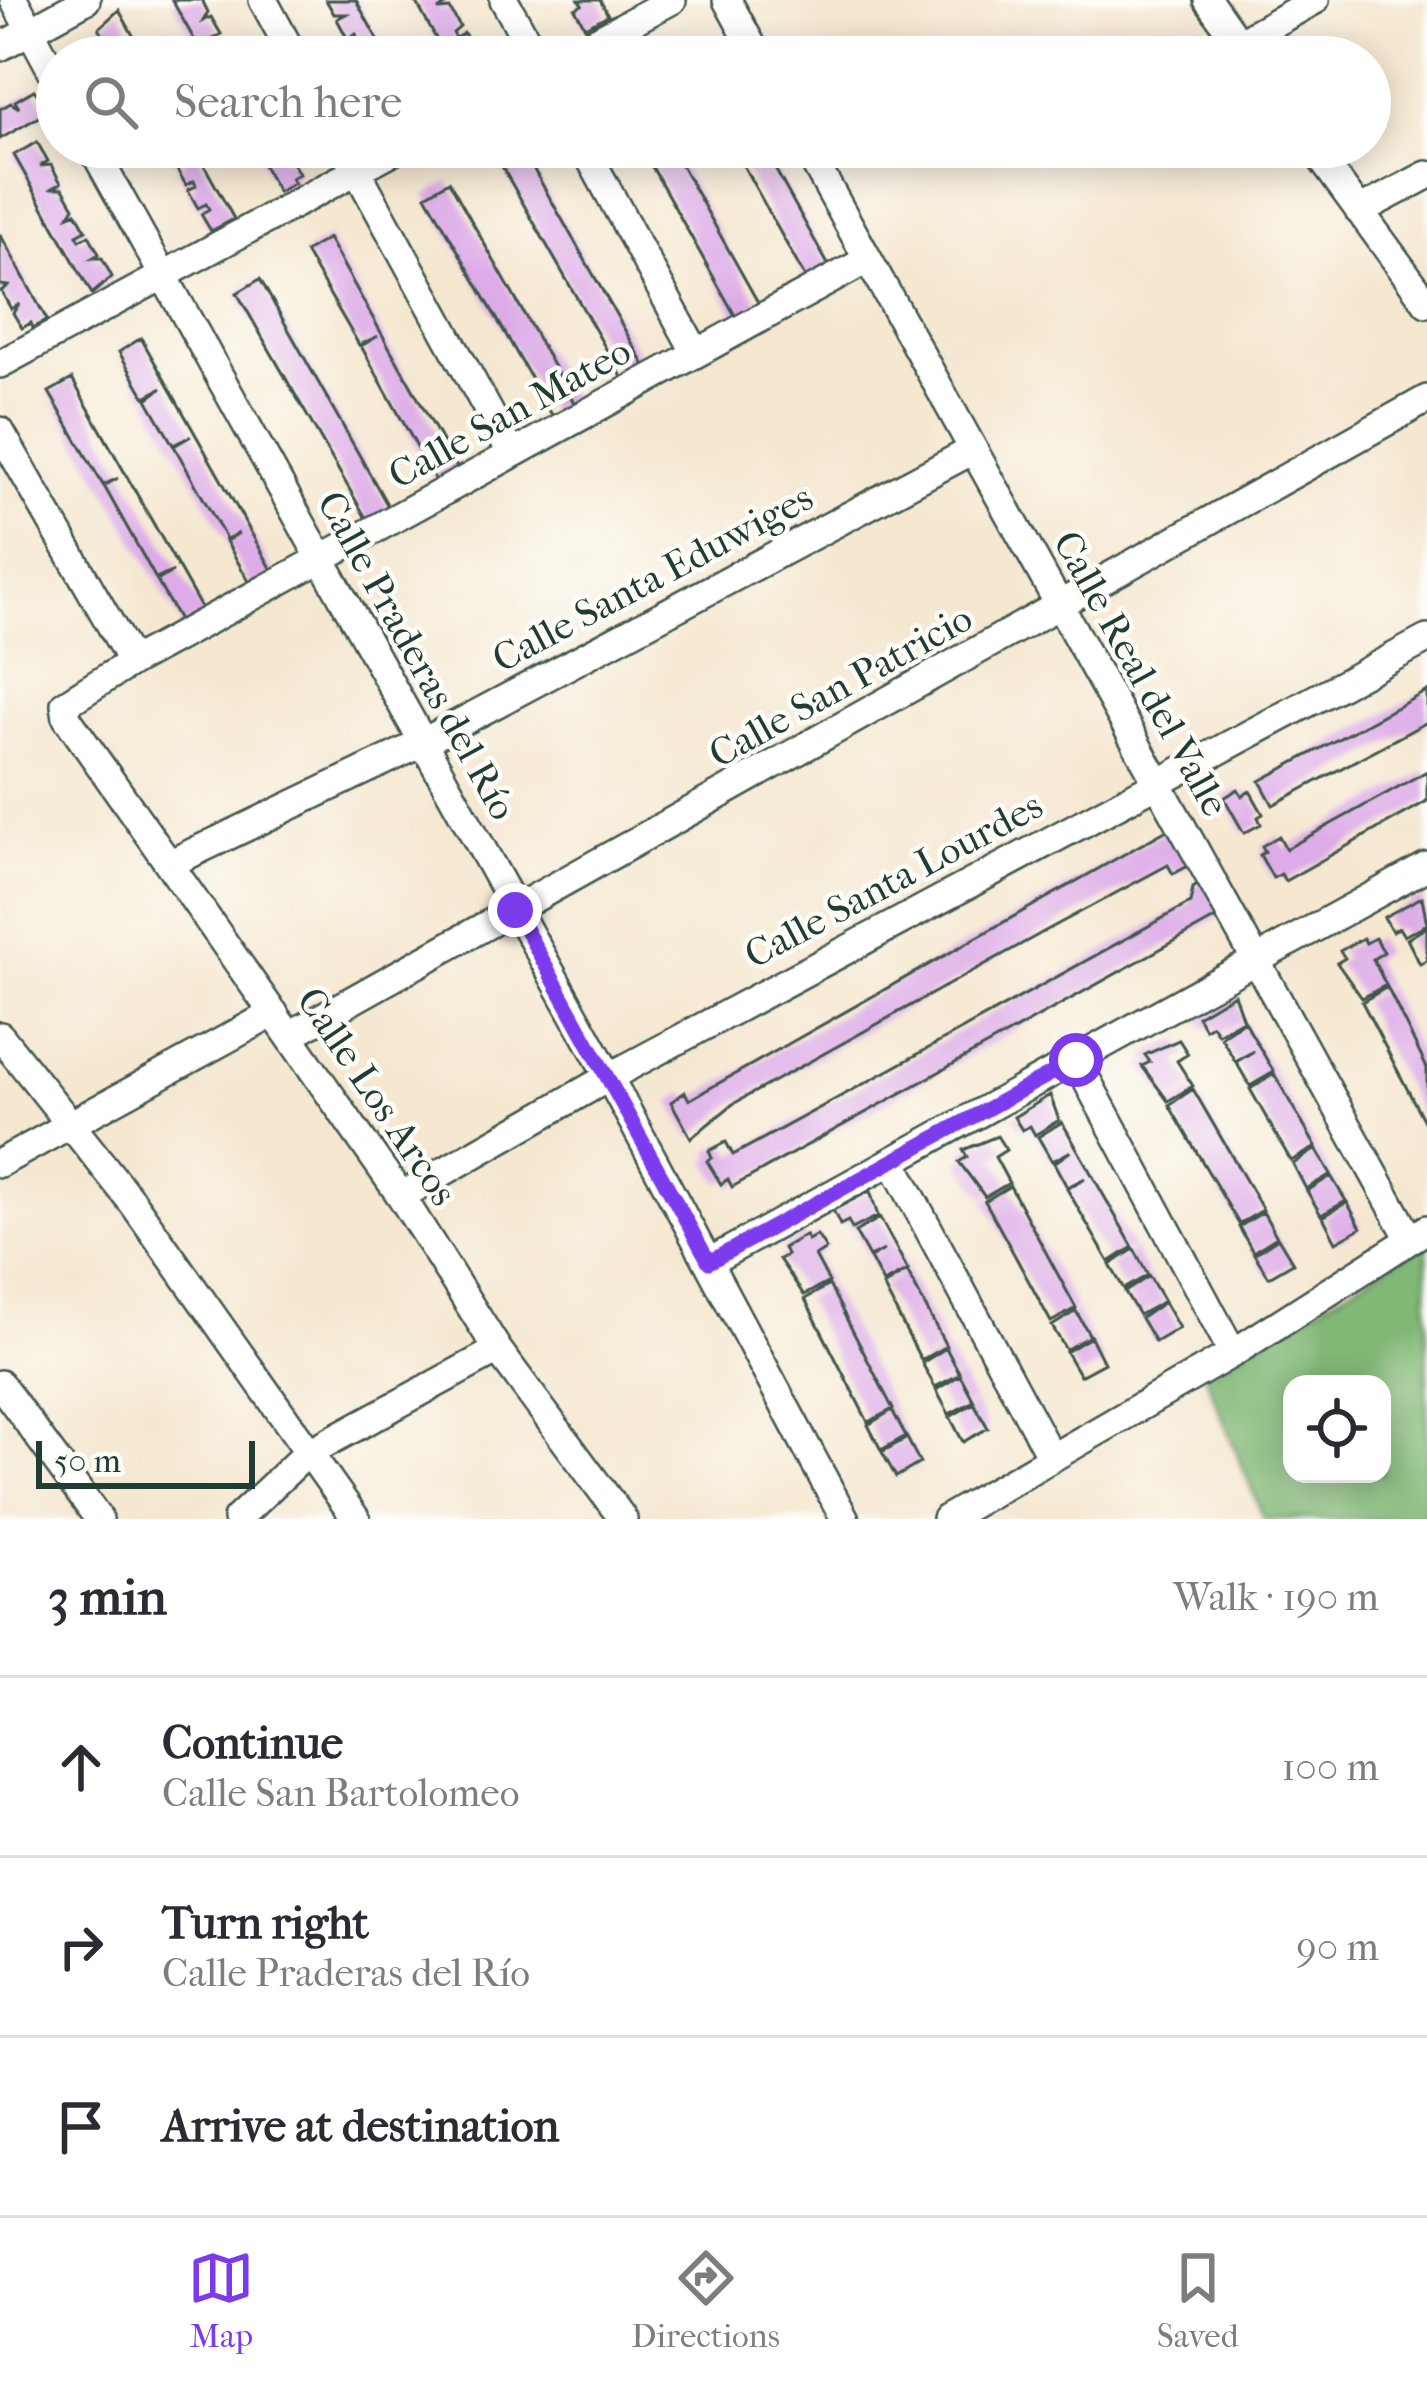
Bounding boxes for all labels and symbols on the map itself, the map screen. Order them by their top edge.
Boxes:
street label: Calle San Mateo [381,328,638,498]
street label: Calle Santa Eduwiges [485,474,820,682]
street label: Calle Praderas del Río [308,483,526,828]
street label: Calle Real del Valle [1044,523,1238,824]
street label: Calle San Patricio [701,595,980,777]
street label: Calle Santa Lourdes [737,782,1050,978]
route end [488,883,542,937]
street label: Calle Los Arcos [287,979,467,1214]
route start [1049,1033,1103,1087]
scale bar [36,1435,255,1488]

